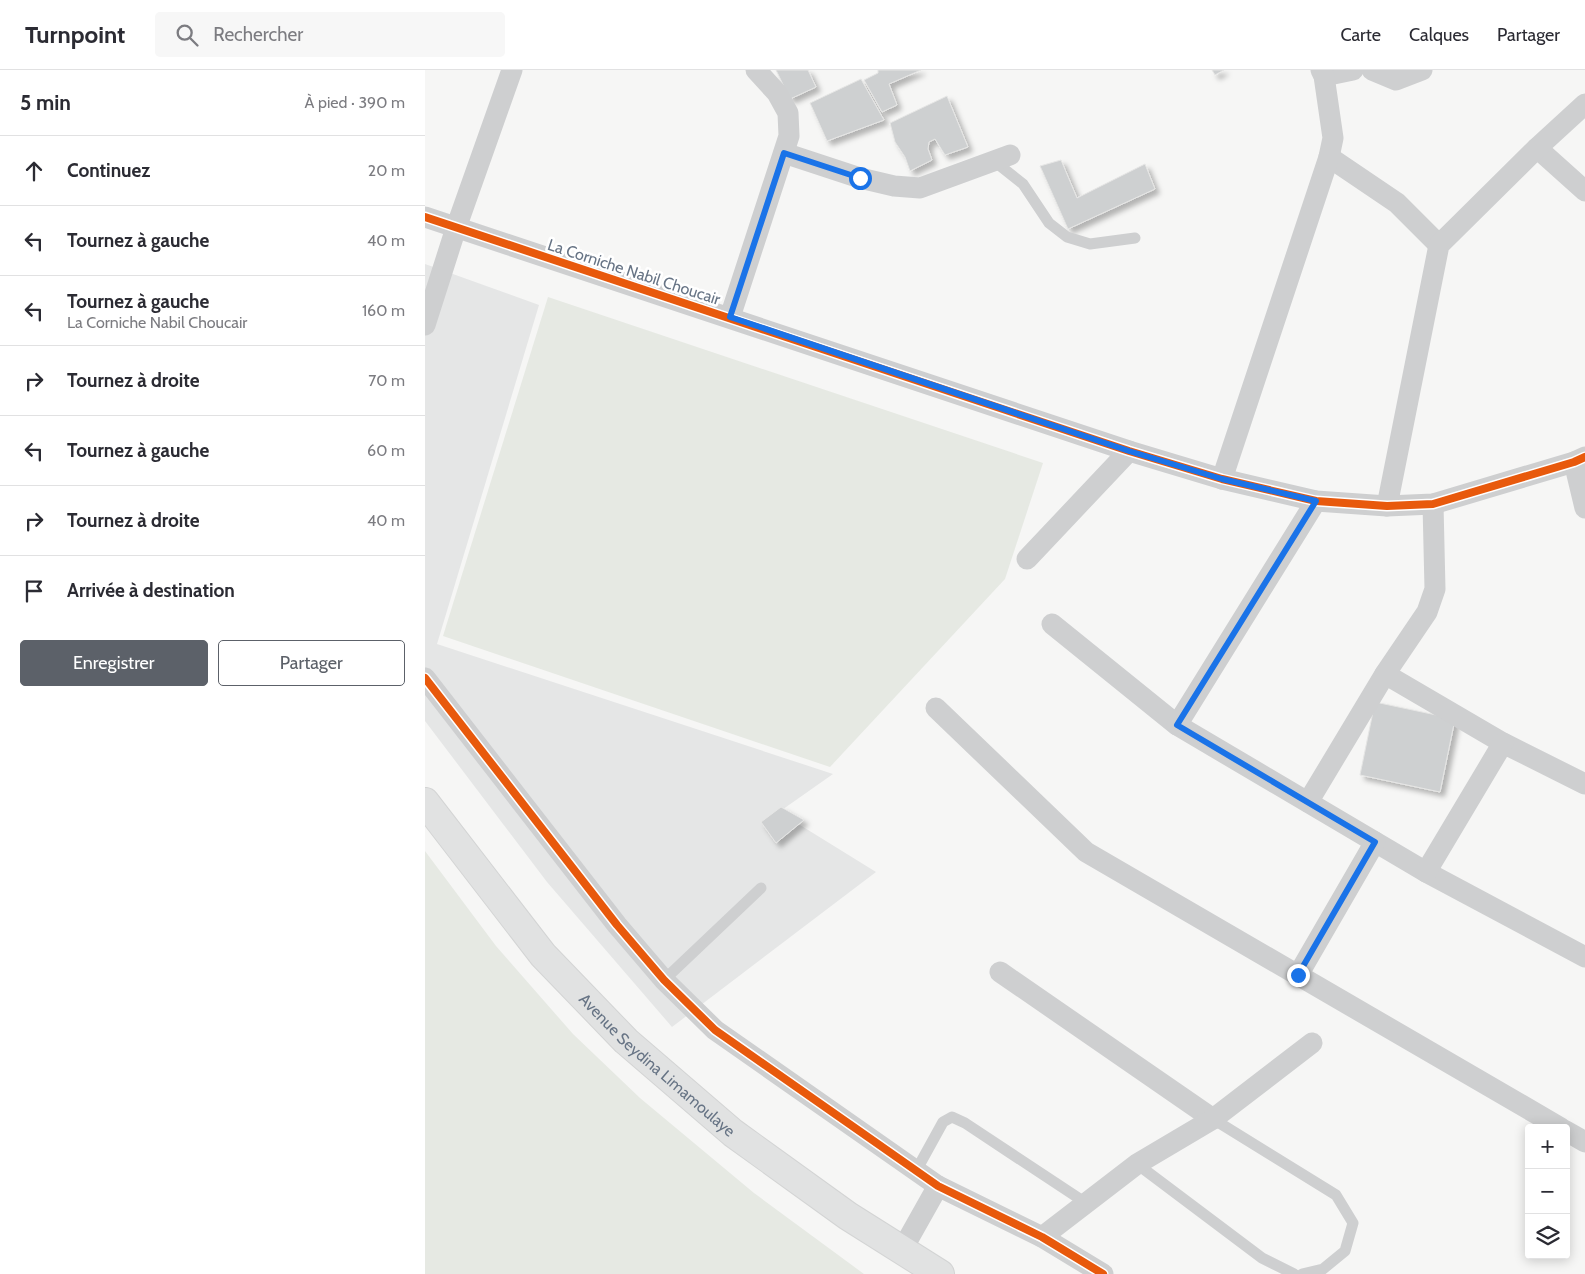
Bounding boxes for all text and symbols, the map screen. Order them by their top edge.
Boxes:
search box [155,12,505,57]
text: Turnpoint [25,20,125,49]
icon: search [173,21,201,49]
text: Rechercher [213,23,303,46]
text: Carte [1340,24,1381,46]
text: Calques [1409,24,1469,46]
text: Partager [1497,24,1560,46]
text: 5 min [20,90,71,115]
text: À pied · 390 m [305,93,405,112]
icon: ahead [20,157,48,185]
text: Continuez [67,159,150,182]
text: 20 m [368,161,405,180]
route start [849,167,872,190]
icon: left [20,227,48,255]
text: Tournez à gauche [67,229,209,252]
text: 40 m [367,231,405,250]
street label: La Corniche Nabil Choucair [545,235,724,309]
text: Tournez à gauche [67,290,209,313]
icon: left [20,297,48,325]
text: 160 m [362,301,405,320]
text: La Corniche Nabil Choucair [67,313,247,332]
icon: right [20,367,48,395]
text: Tournez à droite [67,369,200,392]
text: 70 m [368,371,405,390]
icon: left [20,437,48,465]
text: Tournez à gauche [67,439,209,462]
text: 60 m [367,441,405,460]
icon: right [20,507,48,535]
text: Tournez à droite [67,509,200,532]
text: 40 m [367,511,405,530]
icon: arrive [20,577,48,605]
text: Arrivée à destination [67,579,235,602]
button: Enregistrer [20,640,208,686]
button: Partager [218,640,405,686]
route end [1287,964,1310,987]
street label: Avenue Seydina Limamoulaye [576,989,739,1140]
map controls [1525,1124,1570,1259]
button: + [1525,1124,1570,1169]
button: − [1525,1169,1570,1214]
button: layers [1525,1214,1570,1259]

